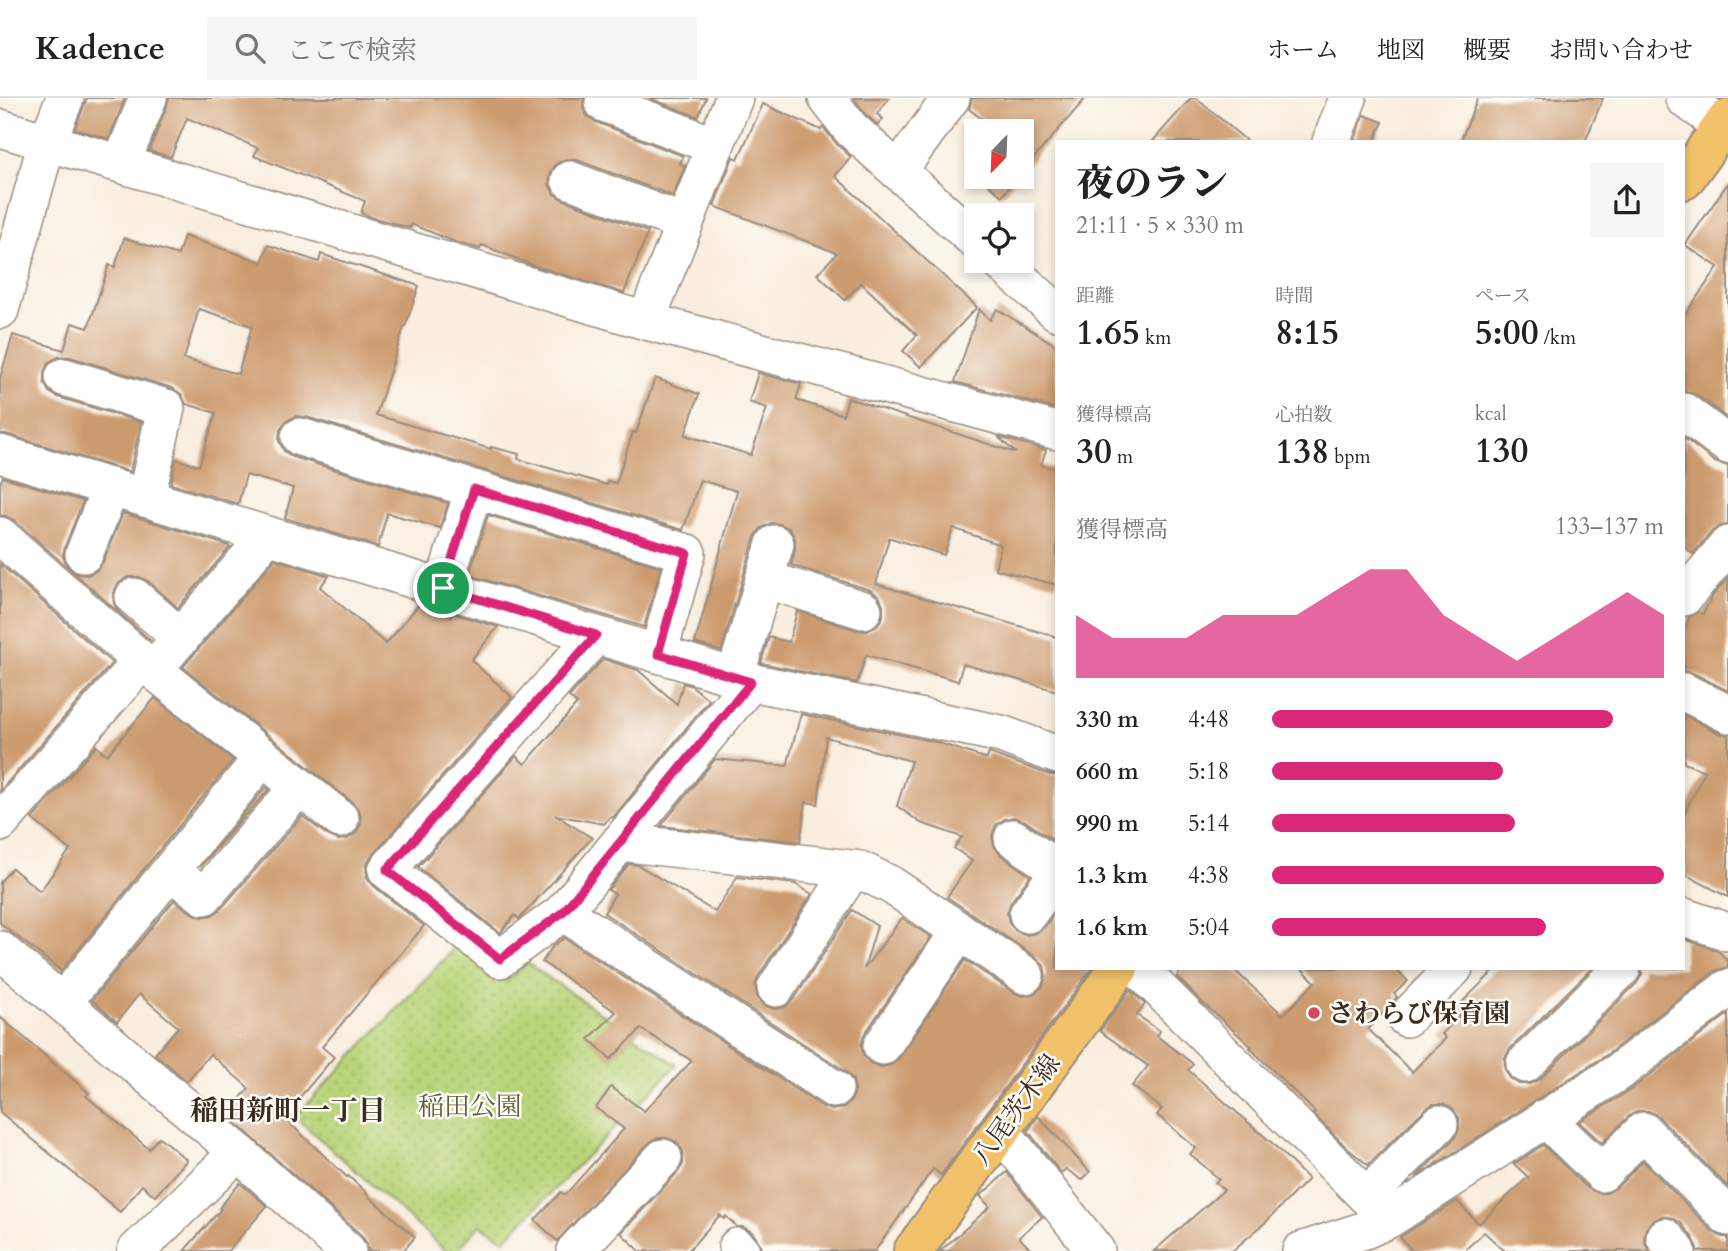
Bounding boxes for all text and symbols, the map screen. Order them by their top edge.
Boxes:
search box [207,17,697,80]
text: Kadence [35,26,165,71]
icon: search [231,29,269,67]
text: ここで検索 [287,33,417,68]
text: ホーム [1267,34,1339,67]
text: 地図 [1377,34,1425,67]
text: 概要 [1463,34,1511,67]
text: お問い合わせ [1549,34,1693,67]
north arrow [964,119,1034,189]
map controls [964,119,1034,273]
text: 夜のラン [1076,158,1228,210]
button: share [1590,163,1664,237]
button: locate [964,203,1034,273]
text: 21:11 · 5 × 330 m [1076,210,1244,241]
text: 距離 [1076,283,1114,309]
text: 時間 [1275,283,1313,309]
text: ペース [1475,283,1531,309]
text: 1.65 [1076,309,1140,357]
text: 8:15 [1275,309,1339,357]
text: 5:00 [1475,309,1539,357]
text: km [1140,325,1171,351]
text: /km [1539,325,1576,351]
text: kcal [1475,401,1507,427]
text: 獲得標高 [1076,402,1152,428]
text: 心拍数 [1275,402,1332,428]
text: 130 [1475,427,1528,475]
text: 30 [1076,428,1112,476]
text: 138 [1275,428,1329,476]
text: m [1112,444,1133,470]
text: bpm [1329,444,1371,470]
text: 133–137 m [1555,511,1664,542]
text: 獲得標高 [1076,514,1168,545]
pin [413,558,473,618]
icon: arrive [424,569,462,607]
text: 330 m [1076,704,1139,735]
text: 4:48 [1188,704,1229,735]
text: 660 m [1076,756,1139,787]
text: 5:18 [1188,756,1229,787]
text: 990 m [1076,808,1139,839]
text: 5:14 [1188,808,1229,839]
text: 1.3 km [1076,860,1148,891]
text: 4:38 [1188,860,1229,891]
text: 1.6 km [1076,912,1148,943]
text: 5:04 [1188,912,1229,943]
place label: さわらび保育園 [1328,996,1510,1031]
marker: さわらび保育園 [1306,1005,1322,1021]
street label: 八尾茨木線 [964,1047,1068,1173]
park label: 稲田公園 [418,1089,522,1124]
district label: 稲田新町一丁目 [190,1092,386,1130]

